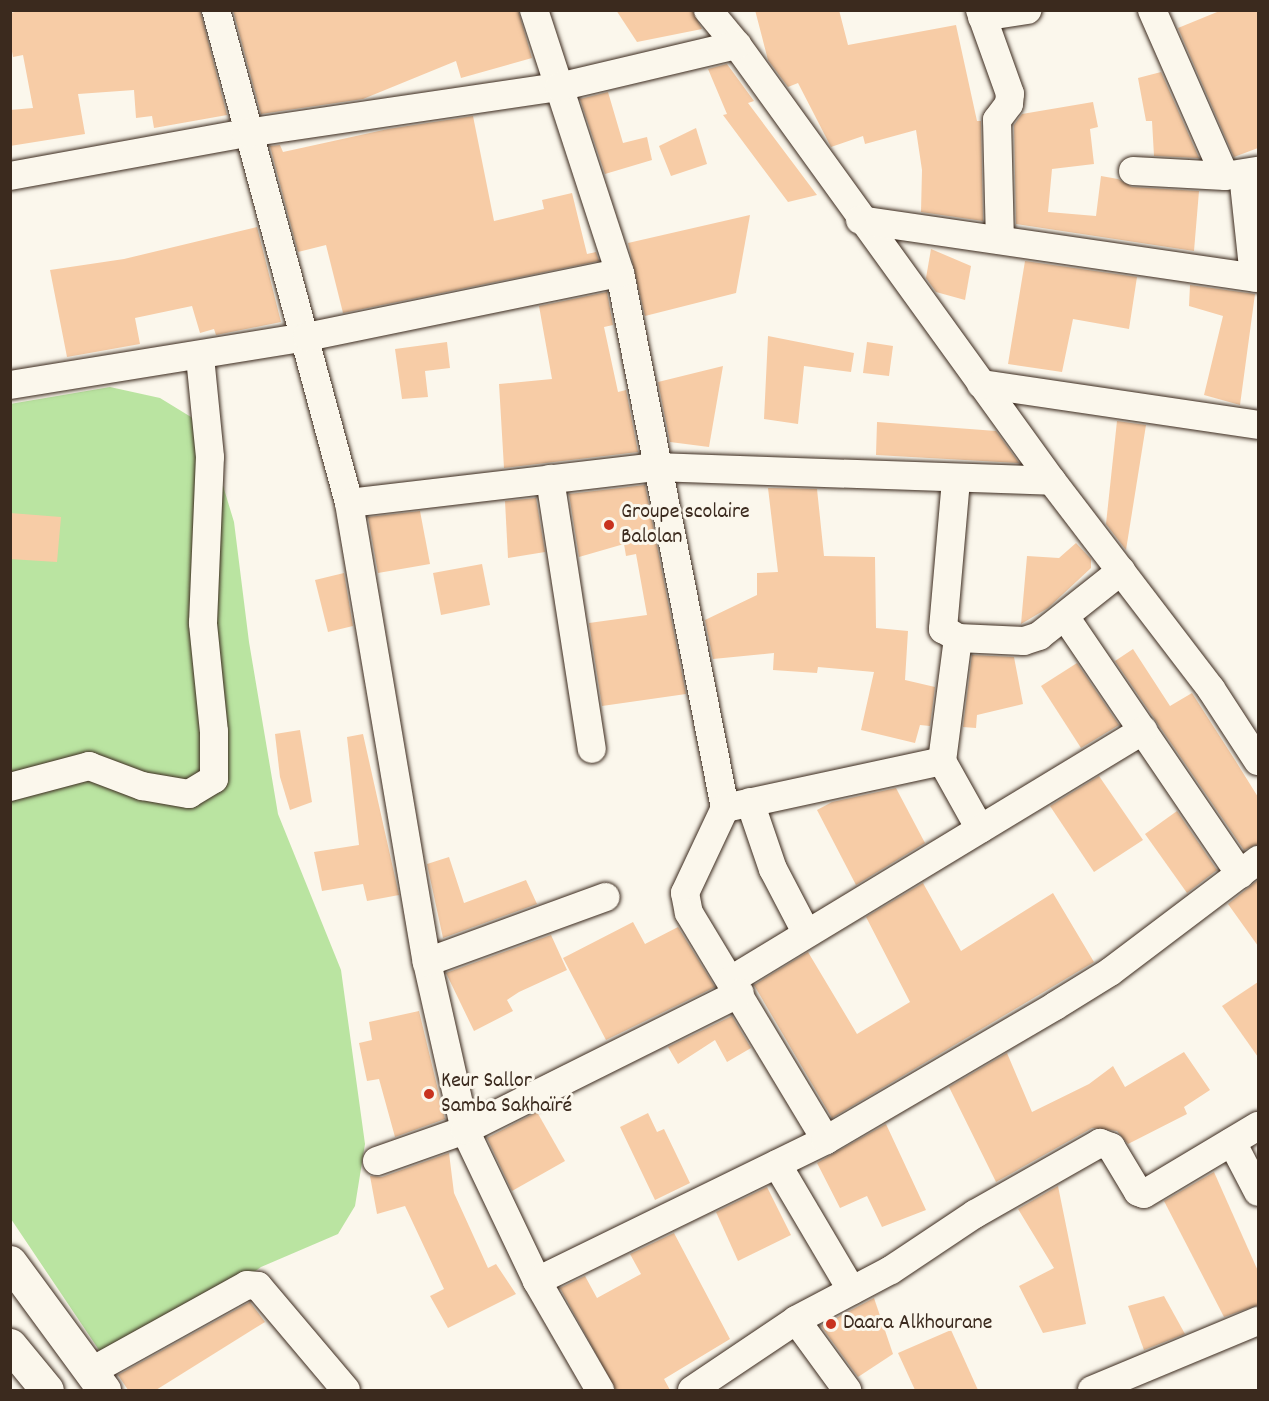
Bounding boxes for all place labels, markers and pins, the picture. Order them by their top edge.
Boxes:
place label: Groupe scolaire Balolan [621,499,750,550]
marker: Groupe scolaire Balolan [602,518,616,532]
place label: Keur Sallor Samba Sakhaïré [441,1068,572,1120]
marker: Keur Sallor Samba Sakhaïré [422,1087,436,1101]
place label: Daara Alkhourane [843,1311,992,1337]
marker: Daara Alkhourane [824,1317,838,1331]

